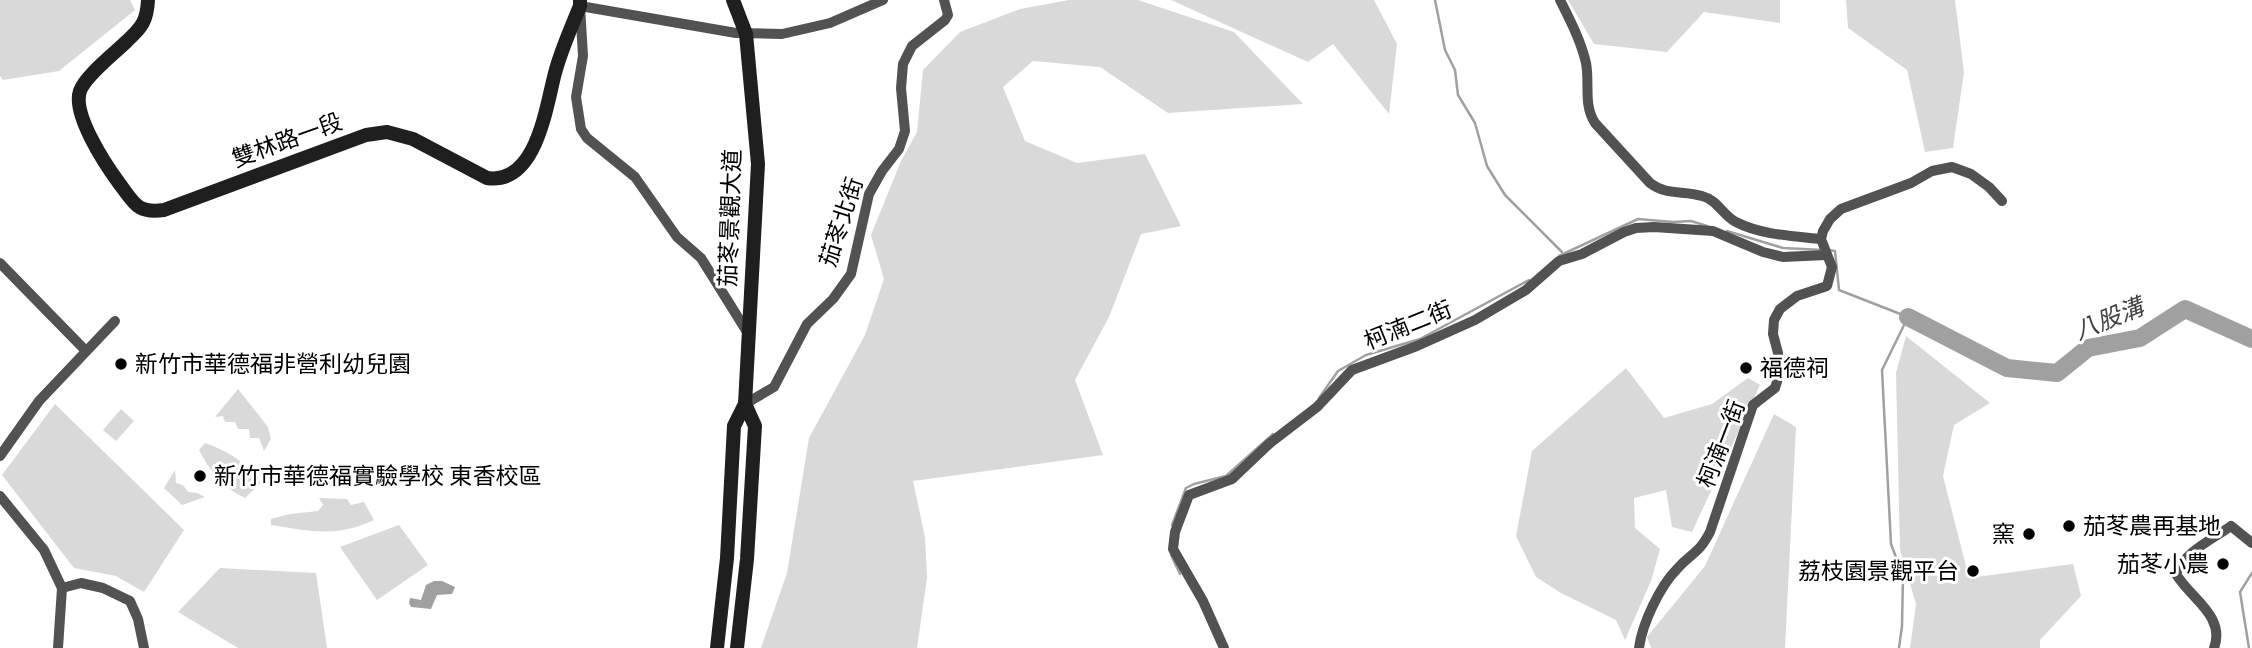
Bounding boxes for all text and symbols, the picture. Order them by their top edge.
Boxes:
street label: 雙林路一段 [229,109,347,176]
street label: 茄苳景觀大道 [716,149,749,288]
street label: 茄苳北街 [815,175,871,271]
water label: 八股溝 [2071,292,2152,348]
street label: 柯湳二街 [1361,297,1457,358]
place label: 新竹市華德福非營利幼兒園 [135,352,411,381]
marker: 新竹市華德福非營利幼兒園 [113,356,129,372]
place label: 福德祠 [1760,356,1829,385]
marker: 福德祠 [1738,360,1754,376]
street label: 柯湳一街 [1693,397,1753,493]
place label: 新竹市華德福實驗學校 東香校區 [214,464,541,493]
marker: 新竹市華德福實驗學校 東香校區 [192,468,208,484]
place label: 茄苳農再基地 [2083,514,2221,543]
marker: 茄苳農再基地 [2061,518,2077,534]
place label: 窯 [1992,522,2015,551]
marker: 窯 [2021,526,2037,542]
place label: 茄苳小農 [2117,552,2209,581]
marker: 茄苳小農 [2215,556,2231,572]
place label: 荔枝園景觀平台 [1798,559,1959,588]
marker: 荔枝園景觀平台 [1965,563,1981,579]

